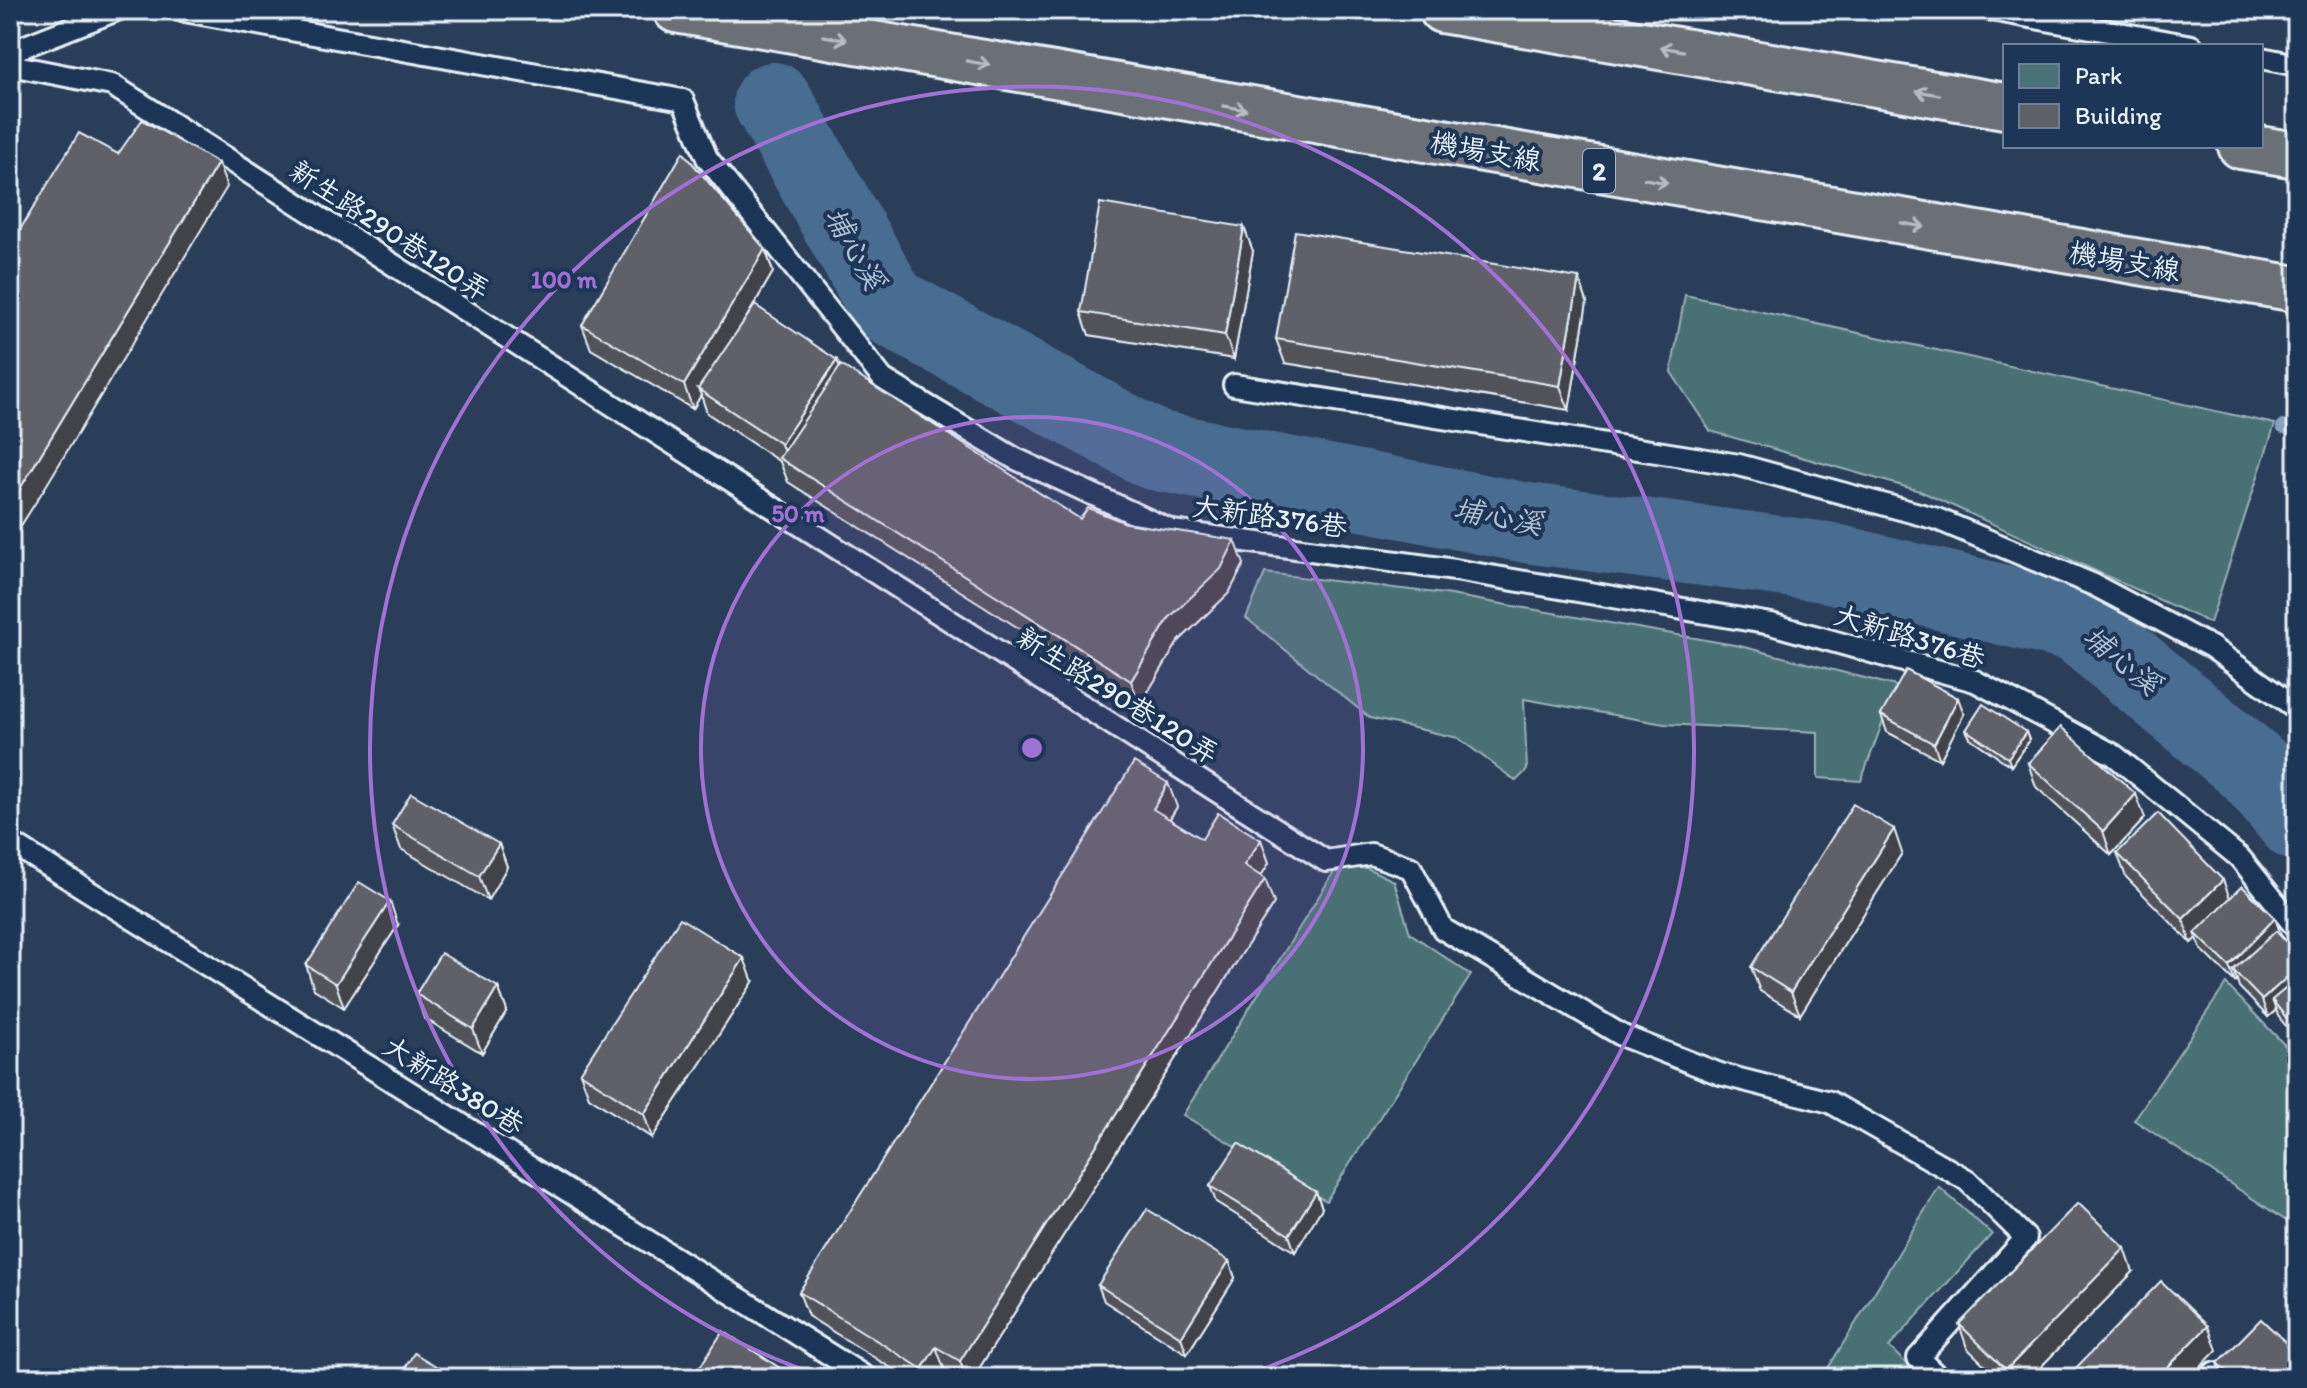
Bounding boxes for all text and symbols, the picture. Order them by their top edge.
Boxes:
one-way arrow [822,32,847,47]
one-way arrow [1660,41,1685,56]
legend [2003,44,2263,148]
one-way arrow [965,57,991,72]
text: Park [2075,61,2122,90]
one-way arrow [1916,85,1941,100]
one-way arrow [1221,101,1247,116]
text: Building [2075,101,2162,130]
street label: 機場支線 [1428,125,1544,177]
road number: 2 [1583,149,1615,193]
street label: 新生路290巷120弄 [284,153,496,307]
one-way arrow [1643,174,1669,189]
water label: 埔心溪 [816,200,895,298]
one-way arrow [1899,218,1925,233]
street label: 機場支線 [2067,235,2183,287]
text: 100 m [531,265,598,294]
street label: 大新路376巷 [1190,488,1351,544]
water label: 埔心溪 [1450,490,1547,542]
text: 50 m [772,499,825,528]
street label: 大新路376巷 [1830,597,1990,675]
water label: 埔心溪 [2075,617,2170,704]
street label: 新生路290巷120弄 [1011,619,1225,771]
centre of rings [1018,734,1046,762]
street label: 大新路380巷 [377,1028,532,1142]

